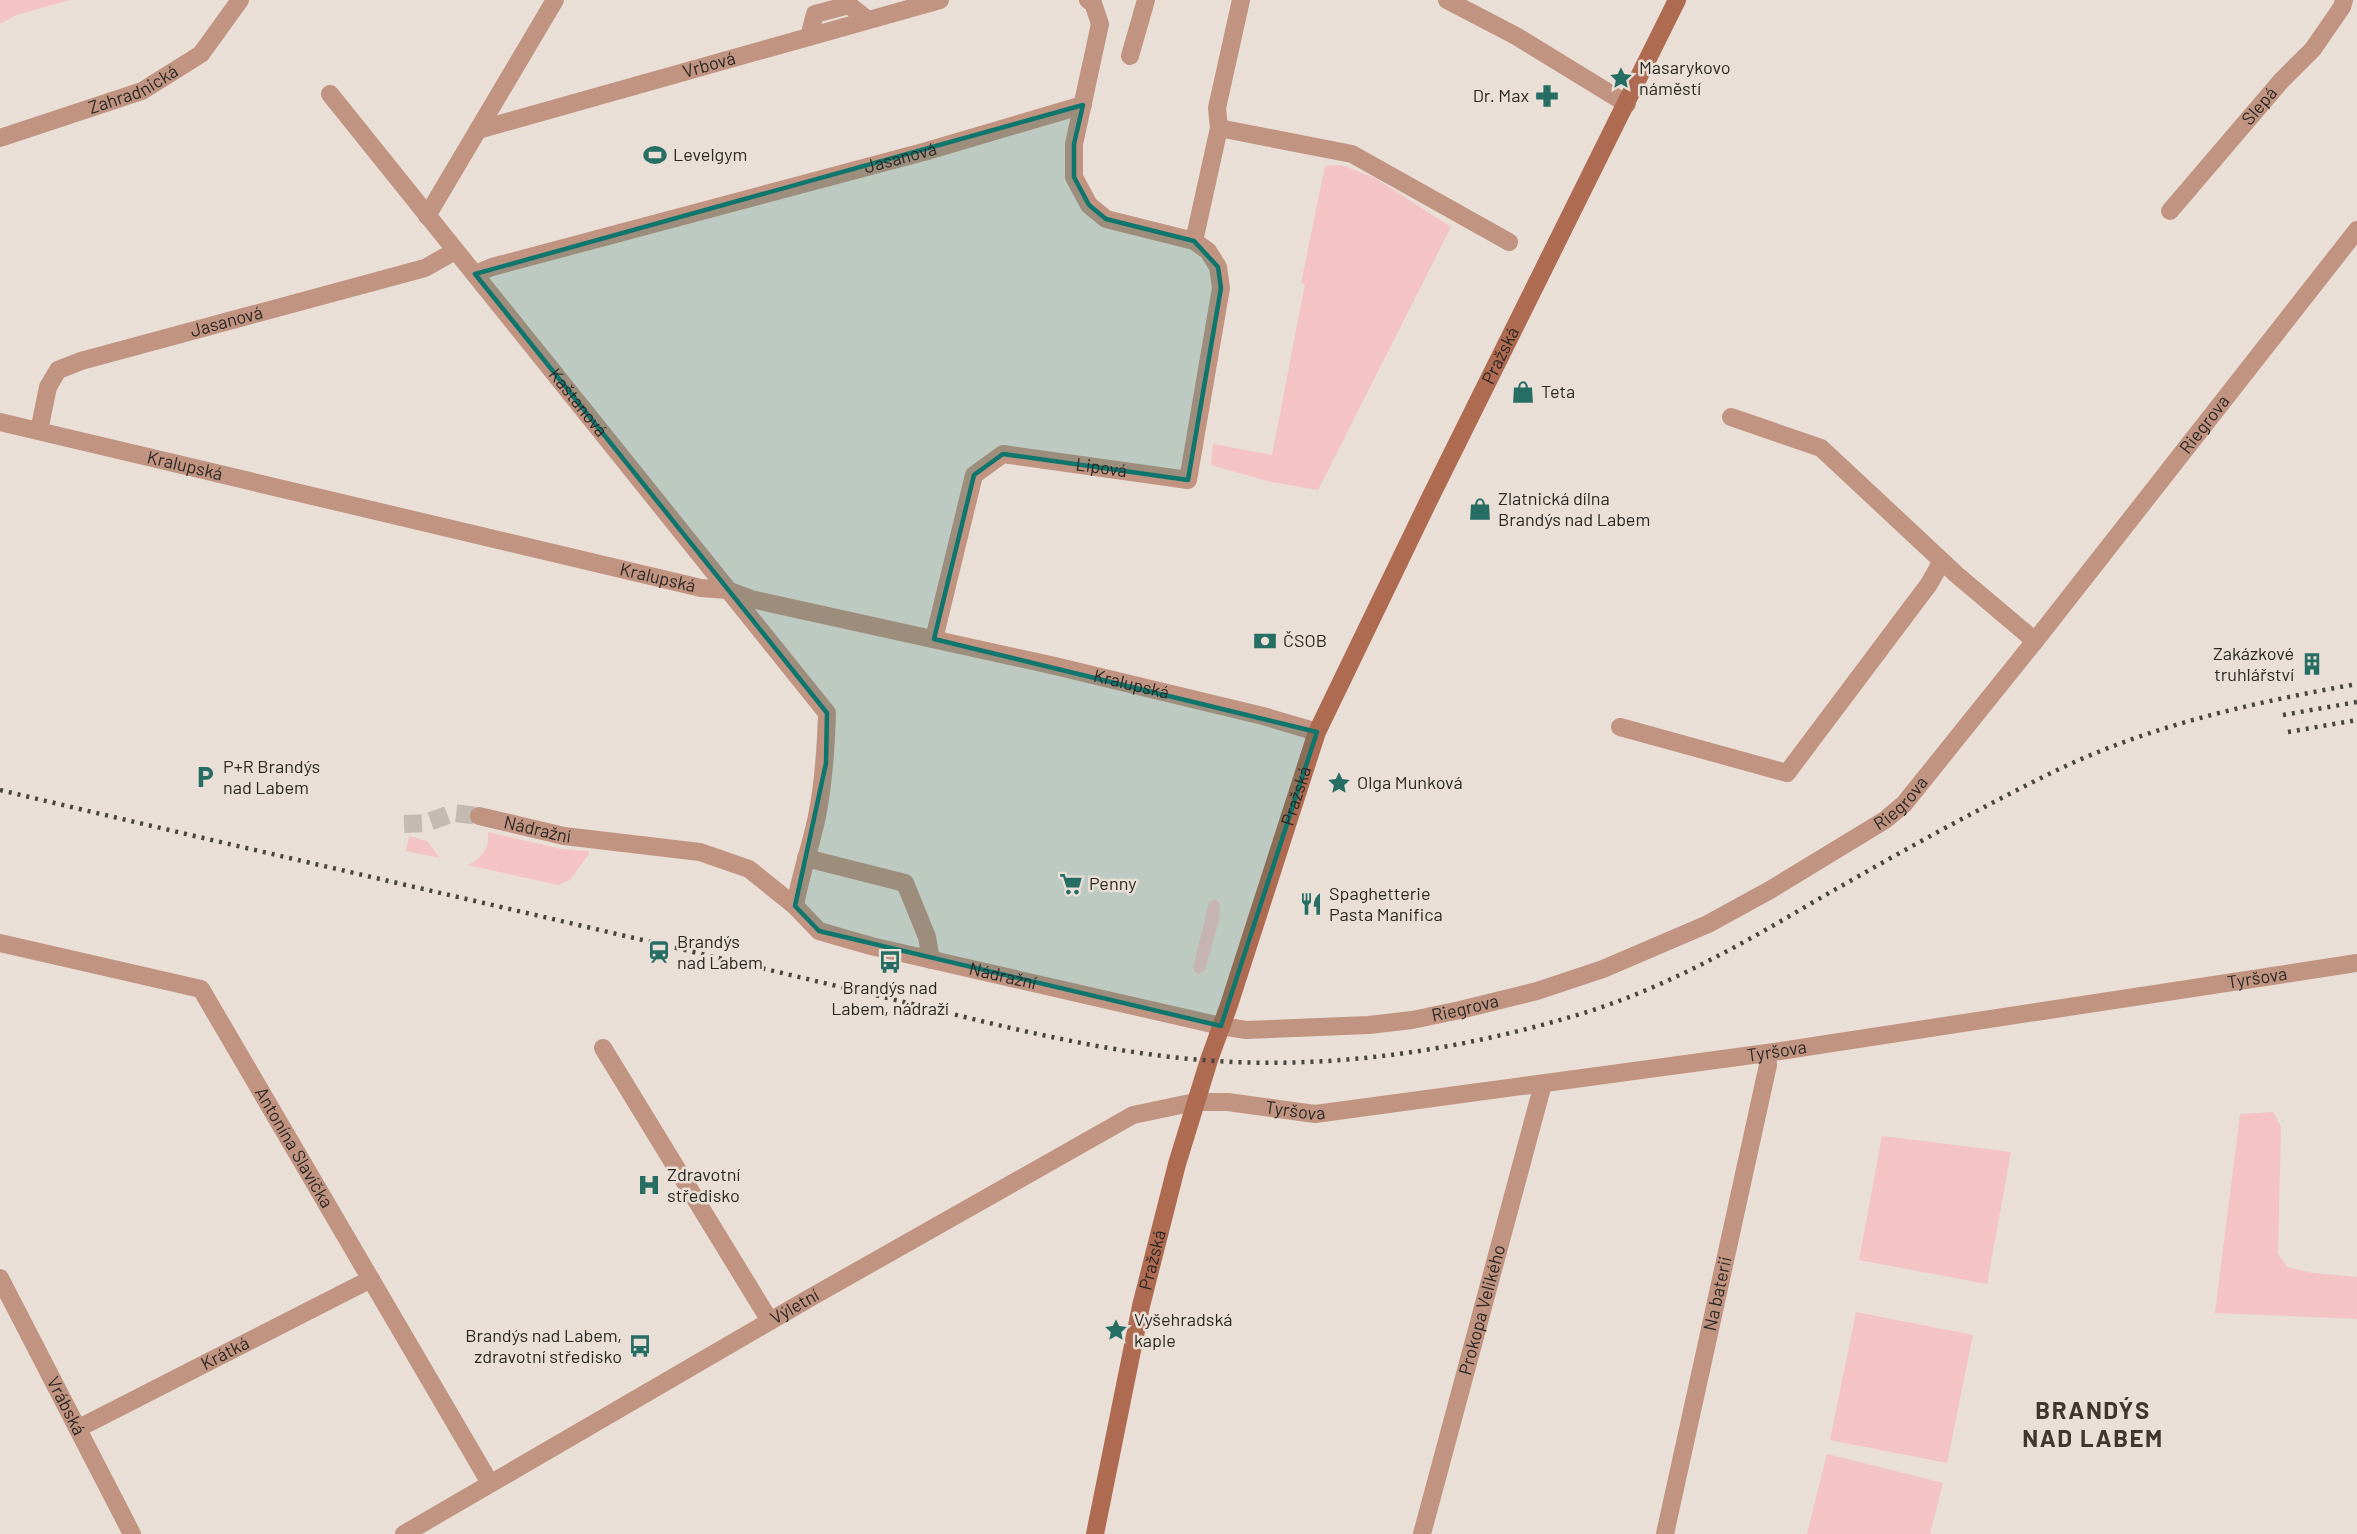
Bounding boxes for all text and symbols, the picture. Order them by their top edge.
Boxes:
street label: Vrbová [680,46,738,82]
place label: Masarykovo náměstí [1639,56,1730,99]
street label: Zahradnická [85,59,182,118]
place icon: Masarykovo náměstí [1608,65,1634,91]
street label: Slepá [2236,82,2281,129]
pharmacy icon: Dr. Max [1534,83,1560,109]
place label: Dr. Max [1473,84,1529,106]
street label: Jasanová [861,137,939,177]
sports icon: Levelgym [642,142,668,168]
place label: Levelgym [673,143,747,165]
street label: Jasanová [188,300,265,341]
street label: Pražská [1476,323,1523,387]
street label: Kaštanová [545,364,613,441]
shop icon: Teta [1510,379,1536,405]
place label: Teta [1541,380,1575,402]
street label: Riegrova [2174,390,2234,458]
street label: Kralupská [145,445,225,484]
street label: Lipová [1074,452,1129,481]
place label: Zlatnická dílna Brandýs nad Labem [1498,487,1650,530]
shop icon: Zlatnická dílna Brandýs nad Labem [1467,496,1493,522]
street label: Kralupská [618,557,698,596]
bank icon: ČSOB [1252,628,1278,654]
place label: ČSOB [1283,629,1327,651]
place label: Zakázkové truhlářství [2213,642,2294,685]
building icon: Zakázkové truhlářství [2299,651,2325,677]
street label: Kralupská [1092,664,1172,703]
place label: P+R Brandýs nad Labem [223,755,320,798]
street label: Pražská [1276,763,1315,828]
parking icon: P+R Brandýs nad Labem [192,764,218,790]
place icon: Olga Munková [1326,770,1352,796]
place label: Olga Munková [1357,771,1463,793]
street label: Riegrova [1869,771,1932,834]
street label: Nádražní [502,810,572,847]
supermarket icon: Penny [1058,871,1084,897]
place label: Penny [1089,872,1136,894]
place label: Spaghetterie Pasta Manifica [1329,882,1443,925]
restaurant icon: Spaghetterie Pasta Manifica [1298,891,1324,917]
place label: Brandýs nad Labem [677,930,763,973]
station icon: Brandýs nad Labem [646,939,672,965]
bus stop icon: Brandýs nad Labem, nádraží [877,949,903,975]
street label: Nádražní [967,957,1039,994]
street label: Tyršova [2226,962,2288,993]
place label: Brandýs nad Labem, nádraží [831,976,949,1019]
street label: Riegrova [1429,989,1501,1026]
street label: Tyršova [1745,1035,1808,1066]
street label: Antonína Slavíčka [251,1083,339,1212]
street label: Tyršova [1264,1095,1326,1124]
place label: Zdravotní středisko [667,1163,741,1206]
hospital icon: Zdravotní středisko [636,1172,662,1198]
street label: Pražská [1134,1227,1170,1292]
street label: Prokopa Velikého [1453,1242,1509,1377]
street label: Na baterii [1698,1254,1736,1333]
street label: Výletní [766,1283,823,1329]
place label: Vyšehradská kaple [1134,1308,1232,1351]
place icon: Vyšehradská kaple [1103,1317,1129,1343]
place label: Brandýs nad Labem, zdravotní středisko [465,1324,622,1367]
street label: Krátká [197,1331,252,1374]
bus stop icon: Brandýs nad Labem, zdravotní středisko [627,1333,653,1359]
street label: Vrábská [43,1373,91,1438]
district label: BRANDÝS NAD LABEM [2022,1395,2164,1452]

